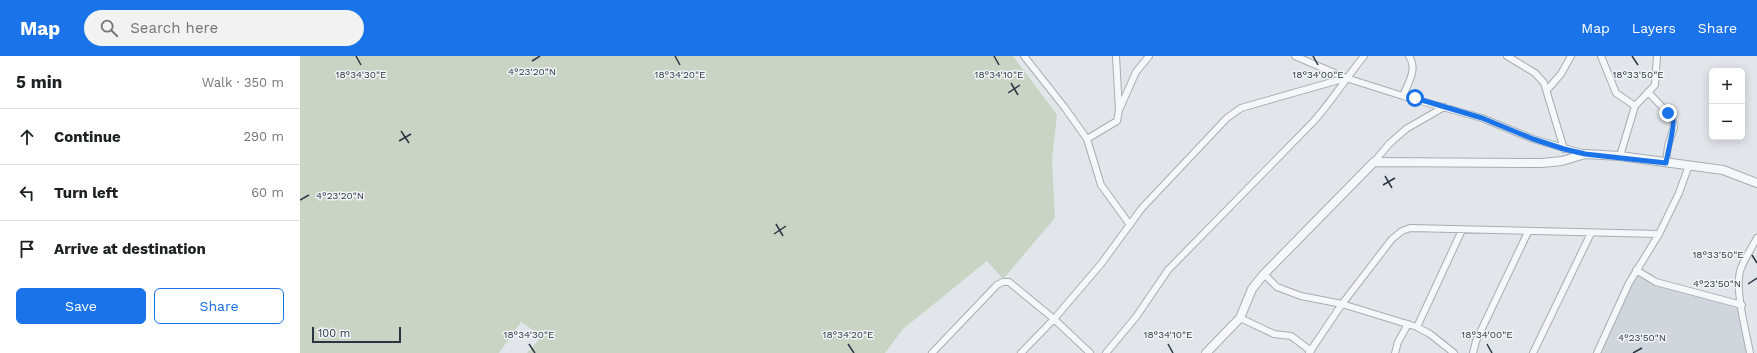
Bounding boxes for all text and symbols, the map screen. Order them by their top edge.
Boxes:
search box [84,10,364,46]
text: Map [20,17,60,40]
icon: search [98,17,120,39]
text: Search here [130,19,218,37]
text: Map [1581,20,1610,36]
text: Layers [1632,20,1676,36]
text: Share [1698,20,1737,36]
text: 4°23'20"N [508,66,556,77]
map controls [1709,68,1745,140]
button: + [1709,68,1745,104]
text: 18°34'30"E [336,69,386,80]
text: 18°34'20"E [655,69,705,80]
text: 18°34'10"E [975,69,1023,80]
text: 18°34'00"E [1292,69,1344,80]
text: 18°33'50"E [1612,69,1664,80]
text: 5 min [16,72,62,92]
text: Walk · 350 m [202,75,284,90]
route start [1406,89,1424,107]
route end [1659,104,1677,122]
button: − [1709,104,1745,140]
icon: ahead [16,126,38,148]
text: Continue [54,128,121,146]
text: 290 m [243,129,284,144]
icon: left [16,182,38,204]
text: Turn left [54,184,118,202]
text: 60 m [251,185,284,200]
text: 4°23'20"N [316,190,364,201]
icon: arrive [16,238,38,260]
text: Arrive at destination [54,240,206,258]
text: 18°33'50"E [1692,249,1744,260]
text: 4°23'50"N [1693,278,1741,289]
button: Save [16,288,146,324]
button: Share [154,288,284,324]
scale bar [312,325,401,344]
text: 100 m [318,327,350,340]
text: 18°34'30"E [504,329,554,340]
text: 18°34'20"E [823,329,873,340]
text: 18°34'10"E [1144,329,1192,340]
text: 18°34'00"E [1461,329,1513,340]
text: 4°23'50"N [1618,332,1666,343]

